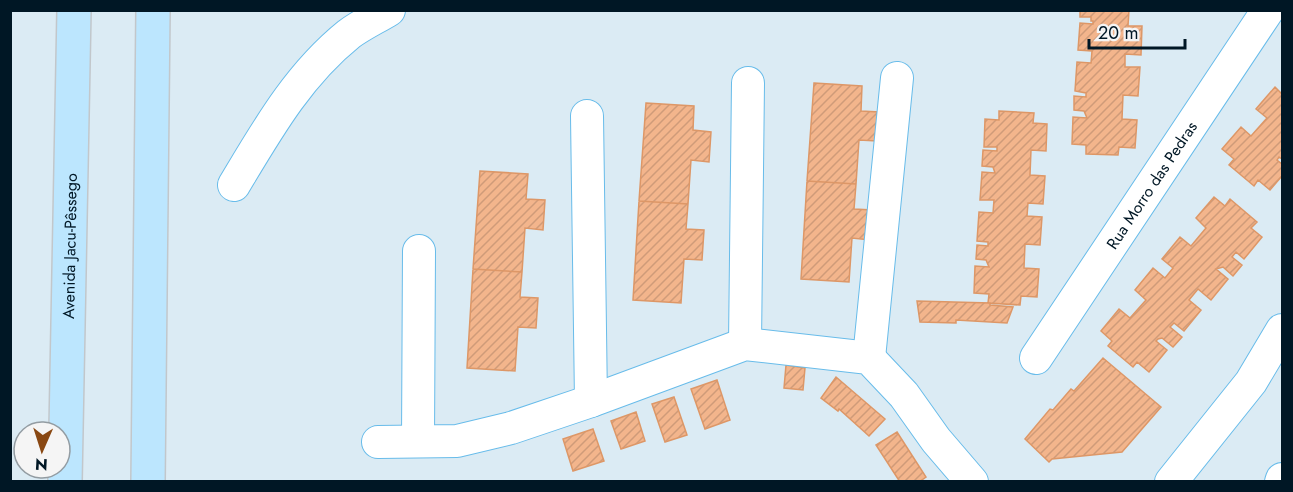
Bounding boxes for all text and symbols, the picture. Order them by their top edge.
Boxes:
scale bar [1089,12,1185,50]
text: 20 m [1098,20,1138,46]
street label: Rua Morro das Pedras [1101,117,1203,254]
street label: Avenida Jacu-Pêssego [57,173,83,319]
north arrow [12,420,72,480]
text: N [34,453,48,476]

